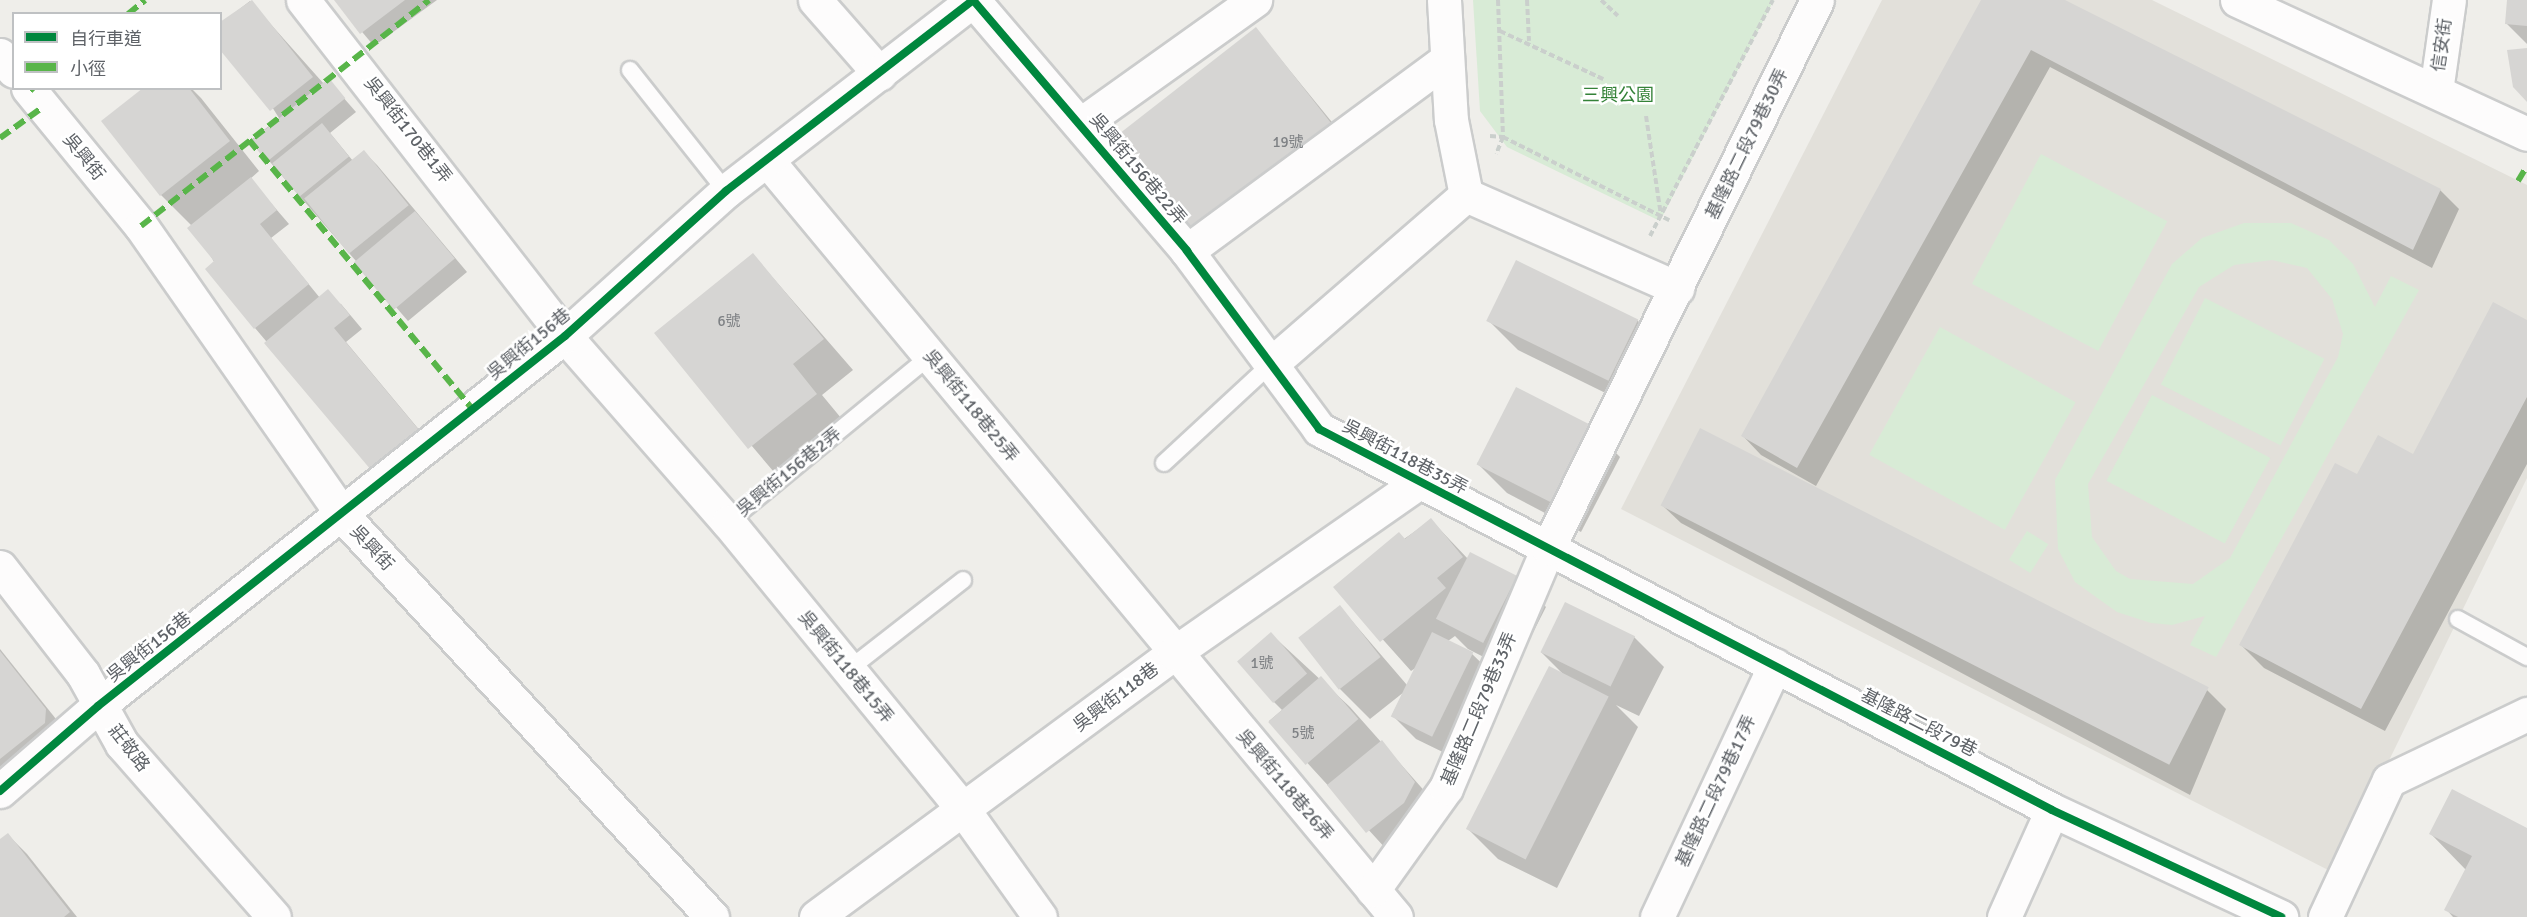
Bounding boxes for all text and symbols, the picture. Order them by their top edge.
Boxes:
legend [12,12,222,90]
street label: 信安街 [2428,17,2456,73]
text: 自行車道 [70,28,142,50]
text: 小徑 [70,58,106,80]
street label: 基隆路二段79巷30弄 [1701,65,1793,223]
street label: 吳興街170巷1弄 [360,73,456,187]
park label: 三興公園 [1582,84,1654,106]
street label: 吳興街156巷22弄 [1085,109,1191,229]
street label: 吳興街 [59,129,109,185]
house number: 19號 [1272,134,1304,152]
street label: 吳興街156巷 [483,304,575,384]
house number: 6號 [717,313,741,331]
street label: 吳興街118巷25弄 [919,345,1023,467]
street label: 吳興街118巷35弄 [1339,415,1471,499]
street label: 吳興街156巷2弄 [732,423,846,521]
street label: 吳興街 [346,521,398,575]
street label: 吳興街118巷15弄 [794,606,898,728]
street label: 吳興街156巷 [102,607,196,687]
street label: 基隆路二段79巷33弄 [1437,629,1521,789]
house number: 1號 [1250,655,1274,673]
street label: 吳興街118巷 [1069,658,1163,736]
street label: 基隆路二段79巷 [1857,684,1981,762]
street label: 基隆路二段79巷17弄 [1671,712,1761,870]
street label: 莊敬路 [104,720,154,776]
street label: 吳興街118巷26弄 [1232,725,1338,845]
house number: 5號 [1291,725,1315,743]

